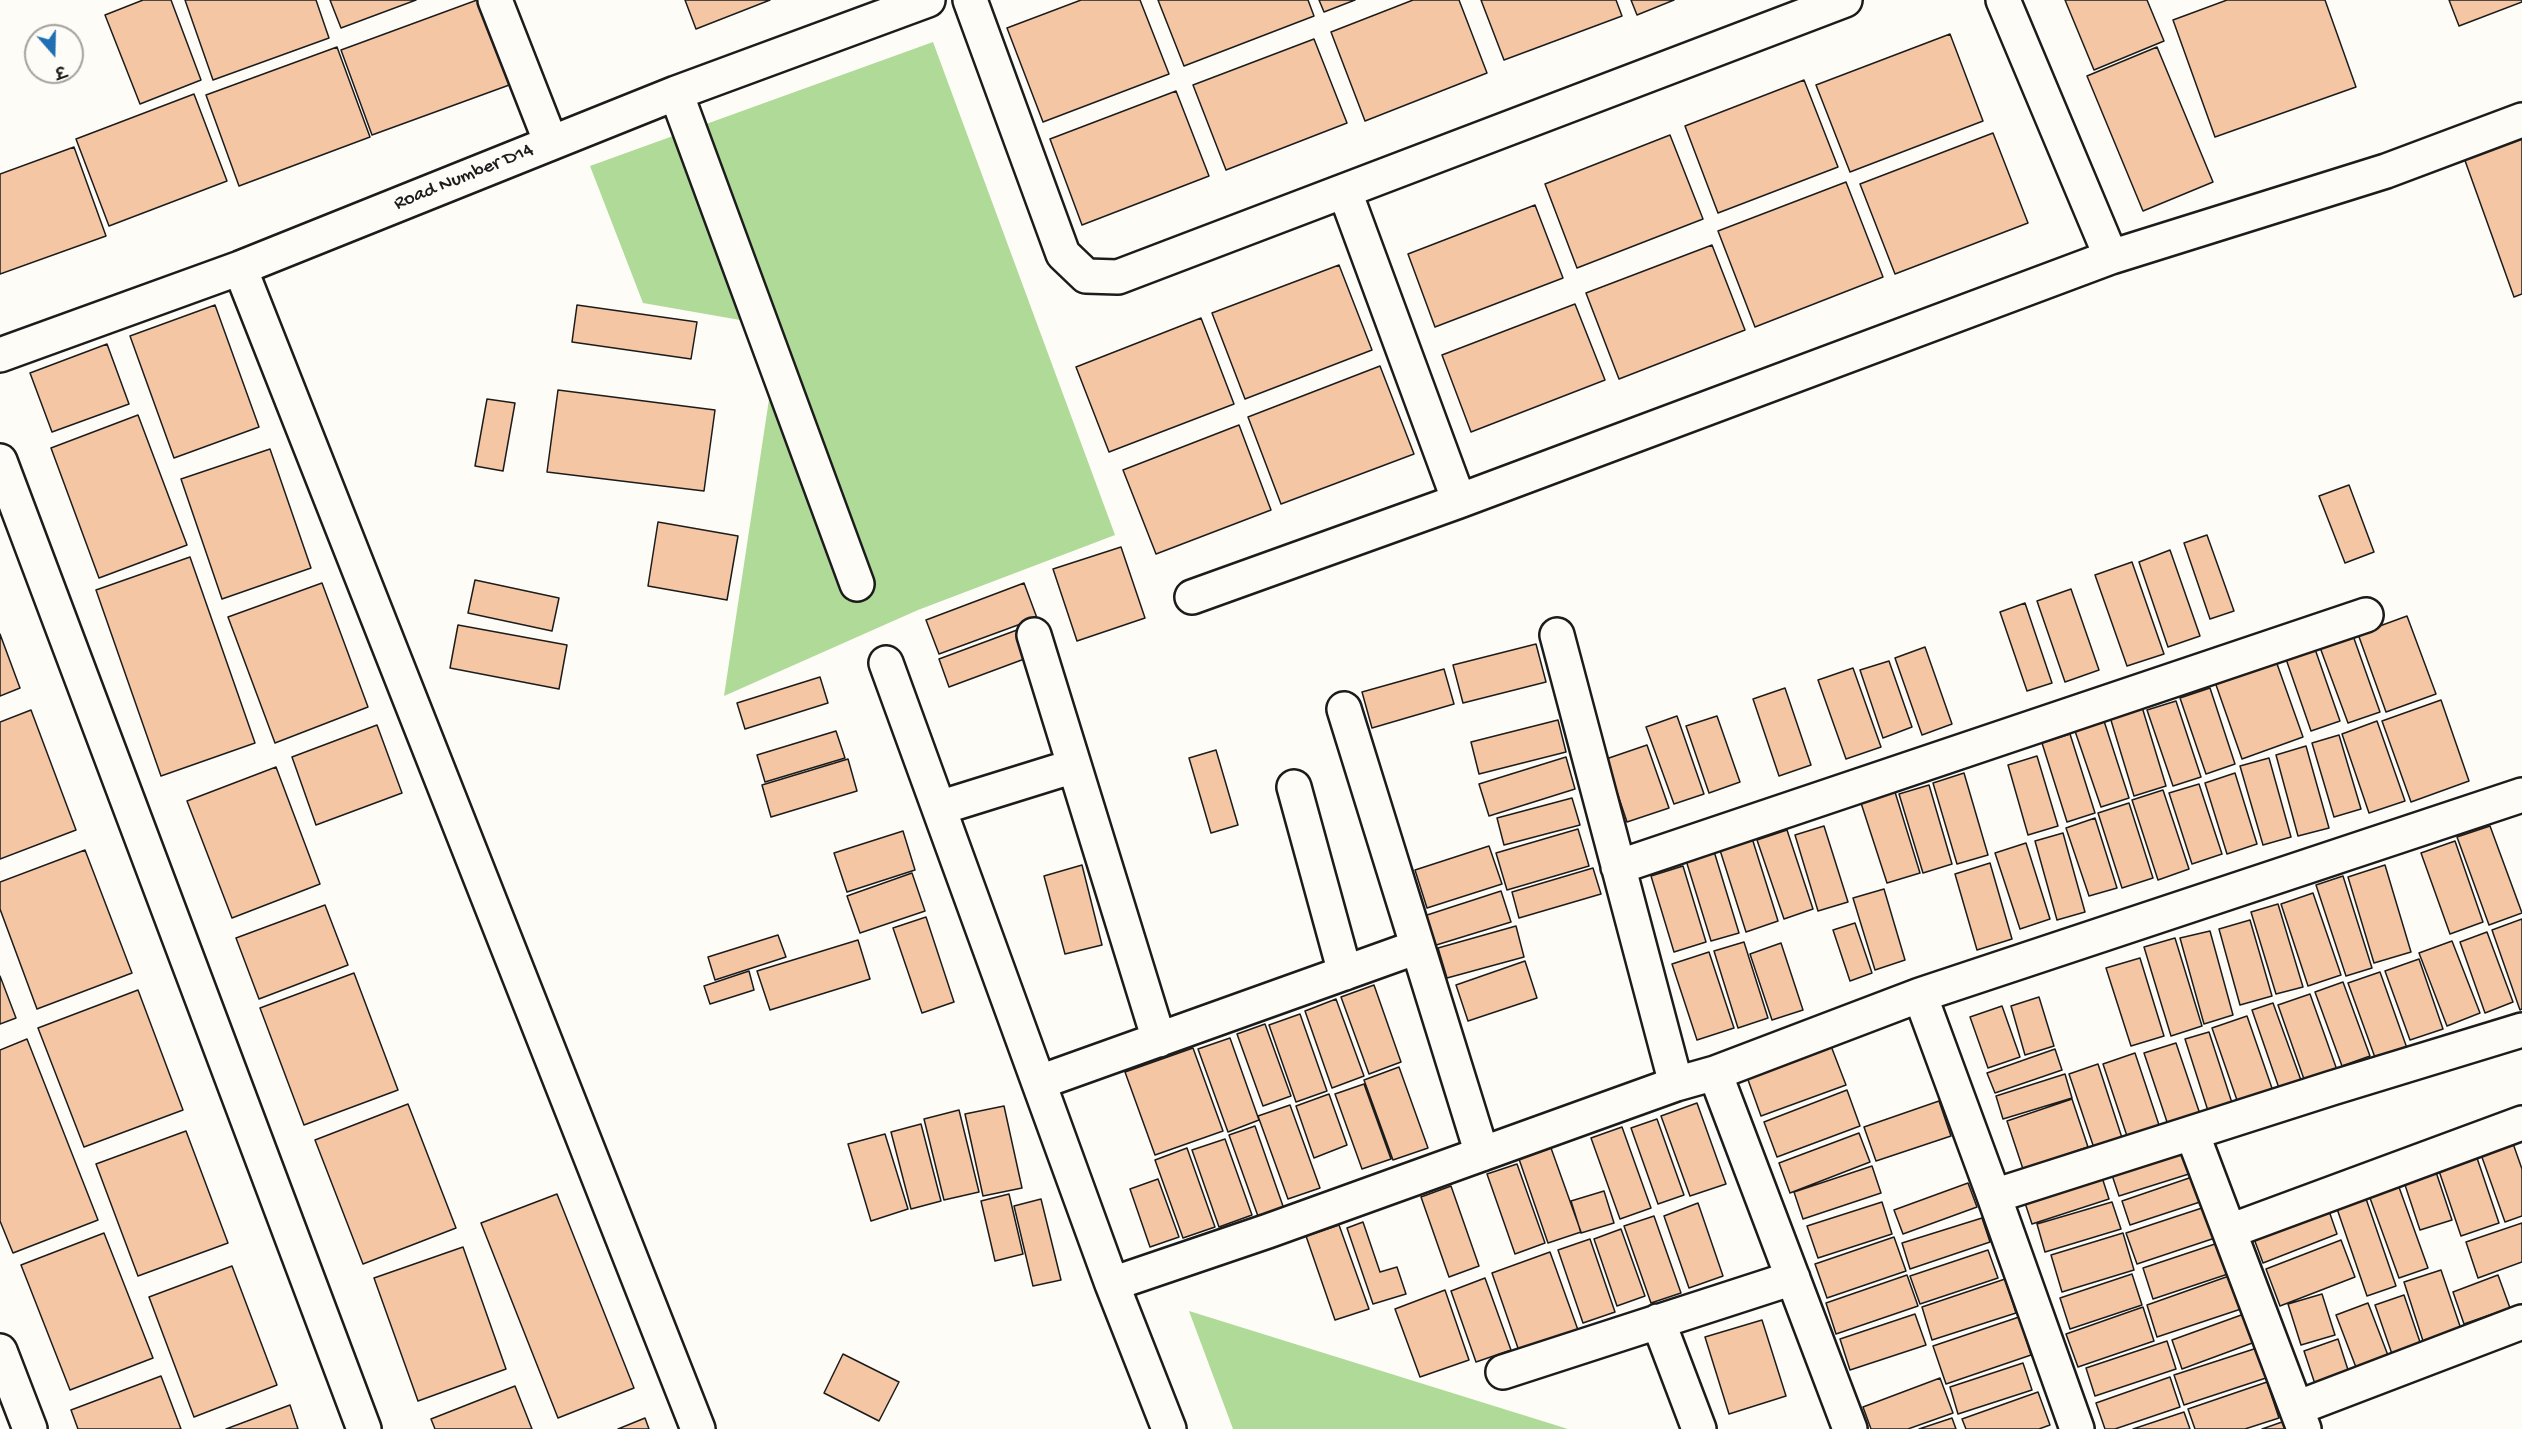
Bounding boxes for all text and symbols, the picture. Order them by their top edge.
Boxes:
north arrow [24,24,84,84]
text: उ [51,59,68,80]
street label: Road Number D14 [391,139,537,217]

